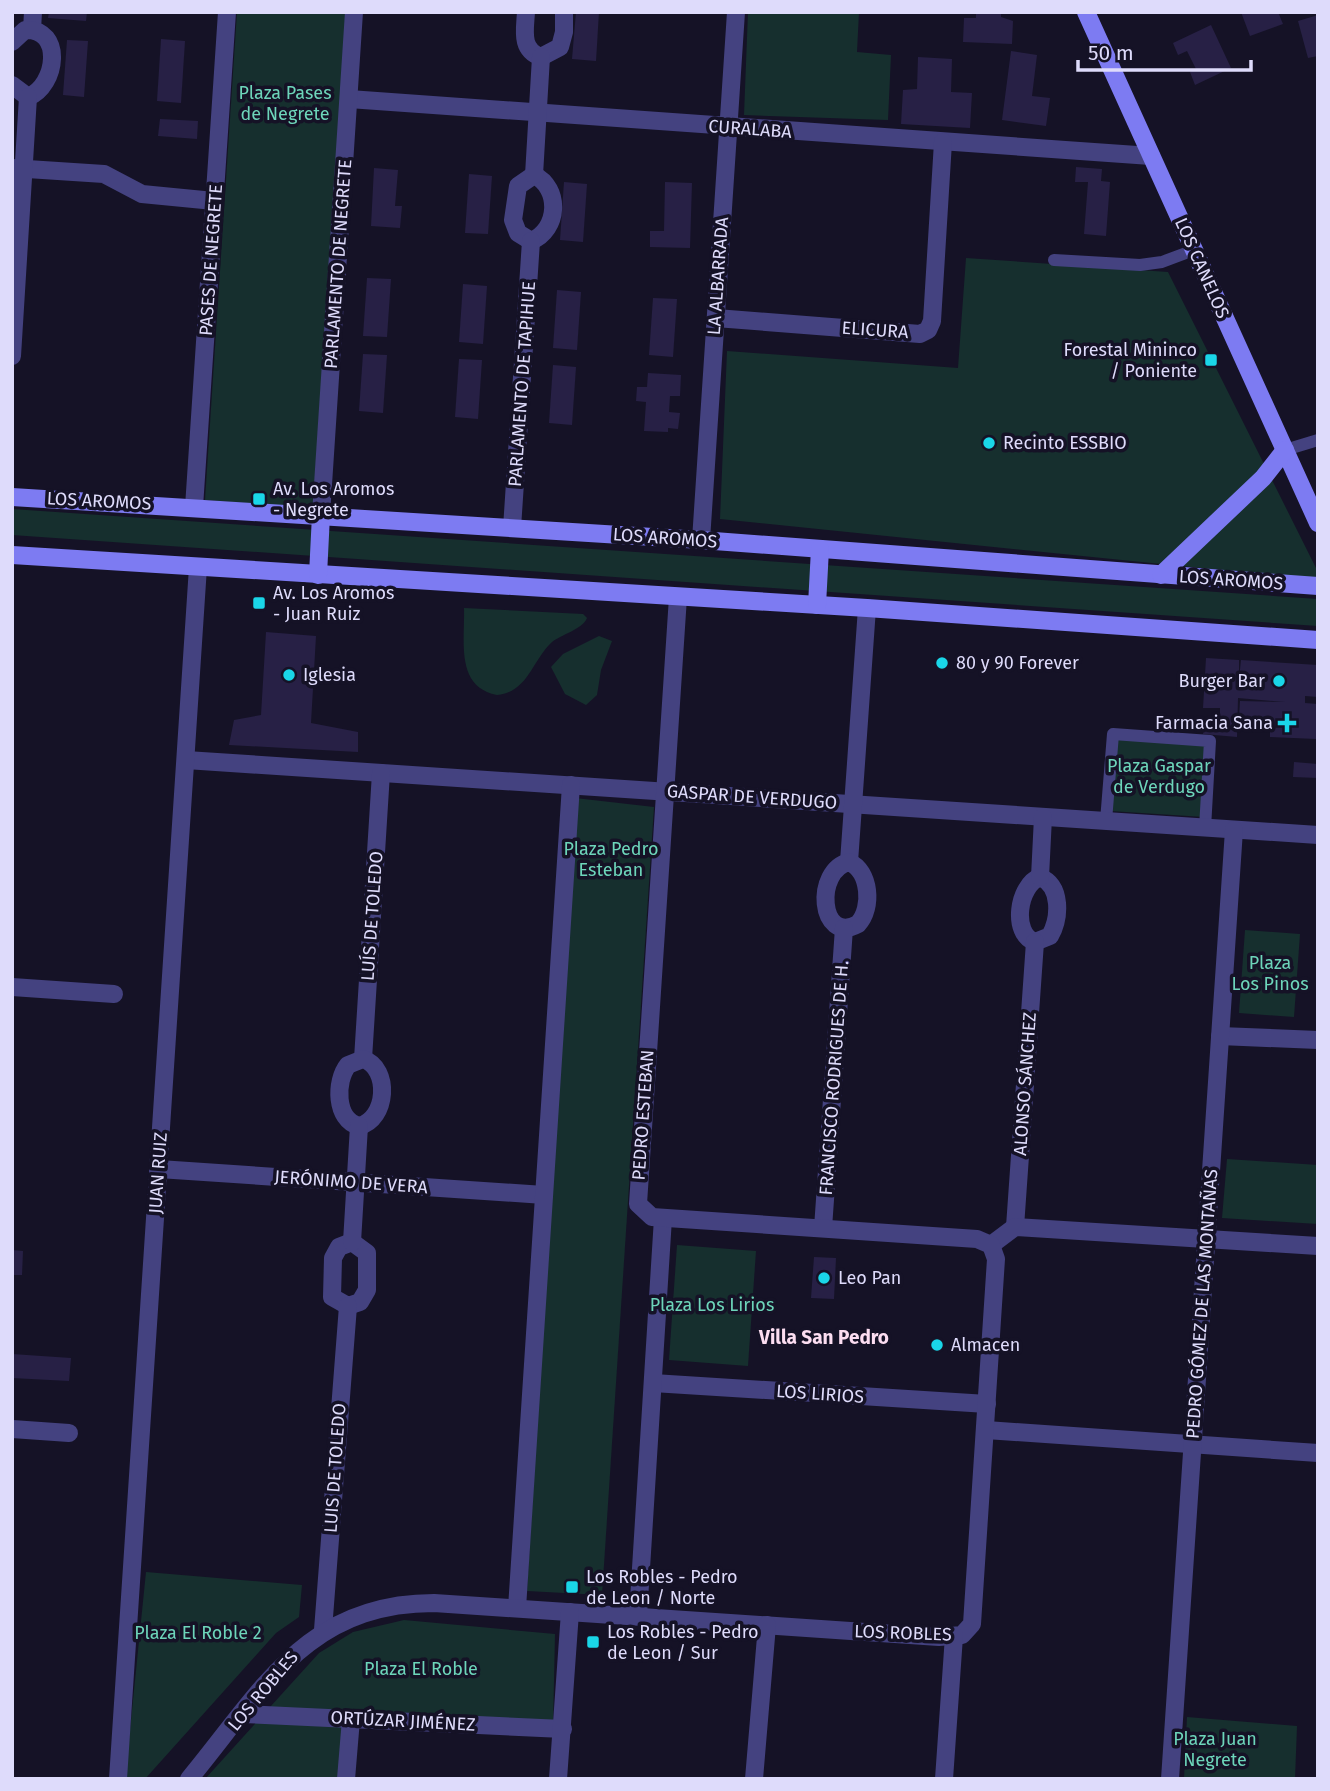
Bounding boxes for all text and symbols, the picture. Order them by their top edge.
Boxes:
scale bar [1078,28,1251,72]
text: 50 m [1088,40,1134,66]
park label: Plaza Pases de Negrete [238,82,332,125]
street label: CURALABA [708,115,793,143]
street label: PARLAMENTO DE NEGRETE [320,158,356,370]
street label: PASES DE NEGRETE [195,183,227,337]
street label: LOS CANELOS [1170,214,1234,322]
street label: LA ALBARRADA [703,216,733,336]
street label: PARLAMENTO DE TAPIHUE [504,280,540,488]
street label: ELICURA [841,317,910,343]
place label: Forestal Mininco / Poniente [1064,339,1197,382]
marker: Forestal Mininco / Poniente [1203,352,1219,368]
place label: Recinto ESSBIO [1003,432,1127,454]
marker: Recinto ESSBIO [981,435,997,451]
place label: Av. Los Aromos - Negrete [273,478,394,521]
street label: LOS AROMOS [46,487,152,515]
marker: Av. Los Aromos - Negrete [251,491,267,507]
street label: LOS AROMOS [612,523,718,553]
street label: LOS AROMOS [1178,565,1284,595]
place label: Av. Los Aromos - Juan Ruiz [273,582,394,625]
marker: Av. Los Aromos - Juan Ruiz [251,595,267,611]
place label: 80 y 90 Forever [956,652,1079,674]
marker: 80 y 90 Forever [934,655,950,671]
place label: Iglesia [303,664,356,686]
marker: Iglesia [281,667,297,683]
place label: Burger Bar [1179,670,1265,692]
marker: Burger Bar [1271,673,1287,689]
place label: Farmacia Sana [1155,712,1273,734]
marker: Farmacia Sana [1279,715,1295,731]
park label: Plaza Gaspar de Verdugo [1107,755,1211,798]
street label: GASPAR DE VERDUGO [666,780,838,814]
park label: Plaza Pedro Esteban [564,838,658,881]
street label: LUÍS DE TOLEDO [355,850,388,982]
park label: Plaza Los Pinos [1231,952,1309,995]
street label: FRANCISCO RODRIGUES DE H. [815,960,853,1196]
street label: ALONSO SÁNCHEZ [1008,1011,1041,1156]
street label: PEDRO ESTEBAN [627,1049,659,1181]
street label: JUAN RUIZ [144,1131,172,1215]
street label: JERÓNIMO DE VERA [274,1166,429,1198]
street label: PEDRO GÓMEZ DE LAS MONTAÑAS [1181,1168,1222,1440]
place label: Leo Pan [838,1267,901,1289]
marker: Leo Pan [816,1270,832,1286]
park label: Plaza Los Lirios [650,1294,774,1316]
district label: Villa San Pedro [758,1326,889,1349]
place label: Almacen [951,1334,1020,1356]
marker: Almacen [929,1337,945,1353]
street label: LOS LIRIOS [775,1380,865,1408]
street label: LUIS DE TOLEDO [319,1402,351,1534]
place label: Los Robles - Pedro de Leon / Norte [586,1566,738,1609]
marker: Los Robles - Pedro de Leon / Norte [564,1579,580,1595]
street label: LOS ROBLES [854,1620,952,1646]
place label: Los Robles - Pedro de Leon / Sur [607,1621,759,1664]
park label: Plaza El Roble 2 [134,1622,262,1644]
marker: Los Robles - Pedro de Leon / Sur [585,1634,601,1650]
street label: LOS ROBLES [223,1646,303,1735]
park label: Plaza El Roble [364,1658,478,1680]
street label: ORTÚZAR JIMÉNEZ [330,1705,476,1736]
park label: Plaza Juan Negrete [1173,1728,1257,1771]

